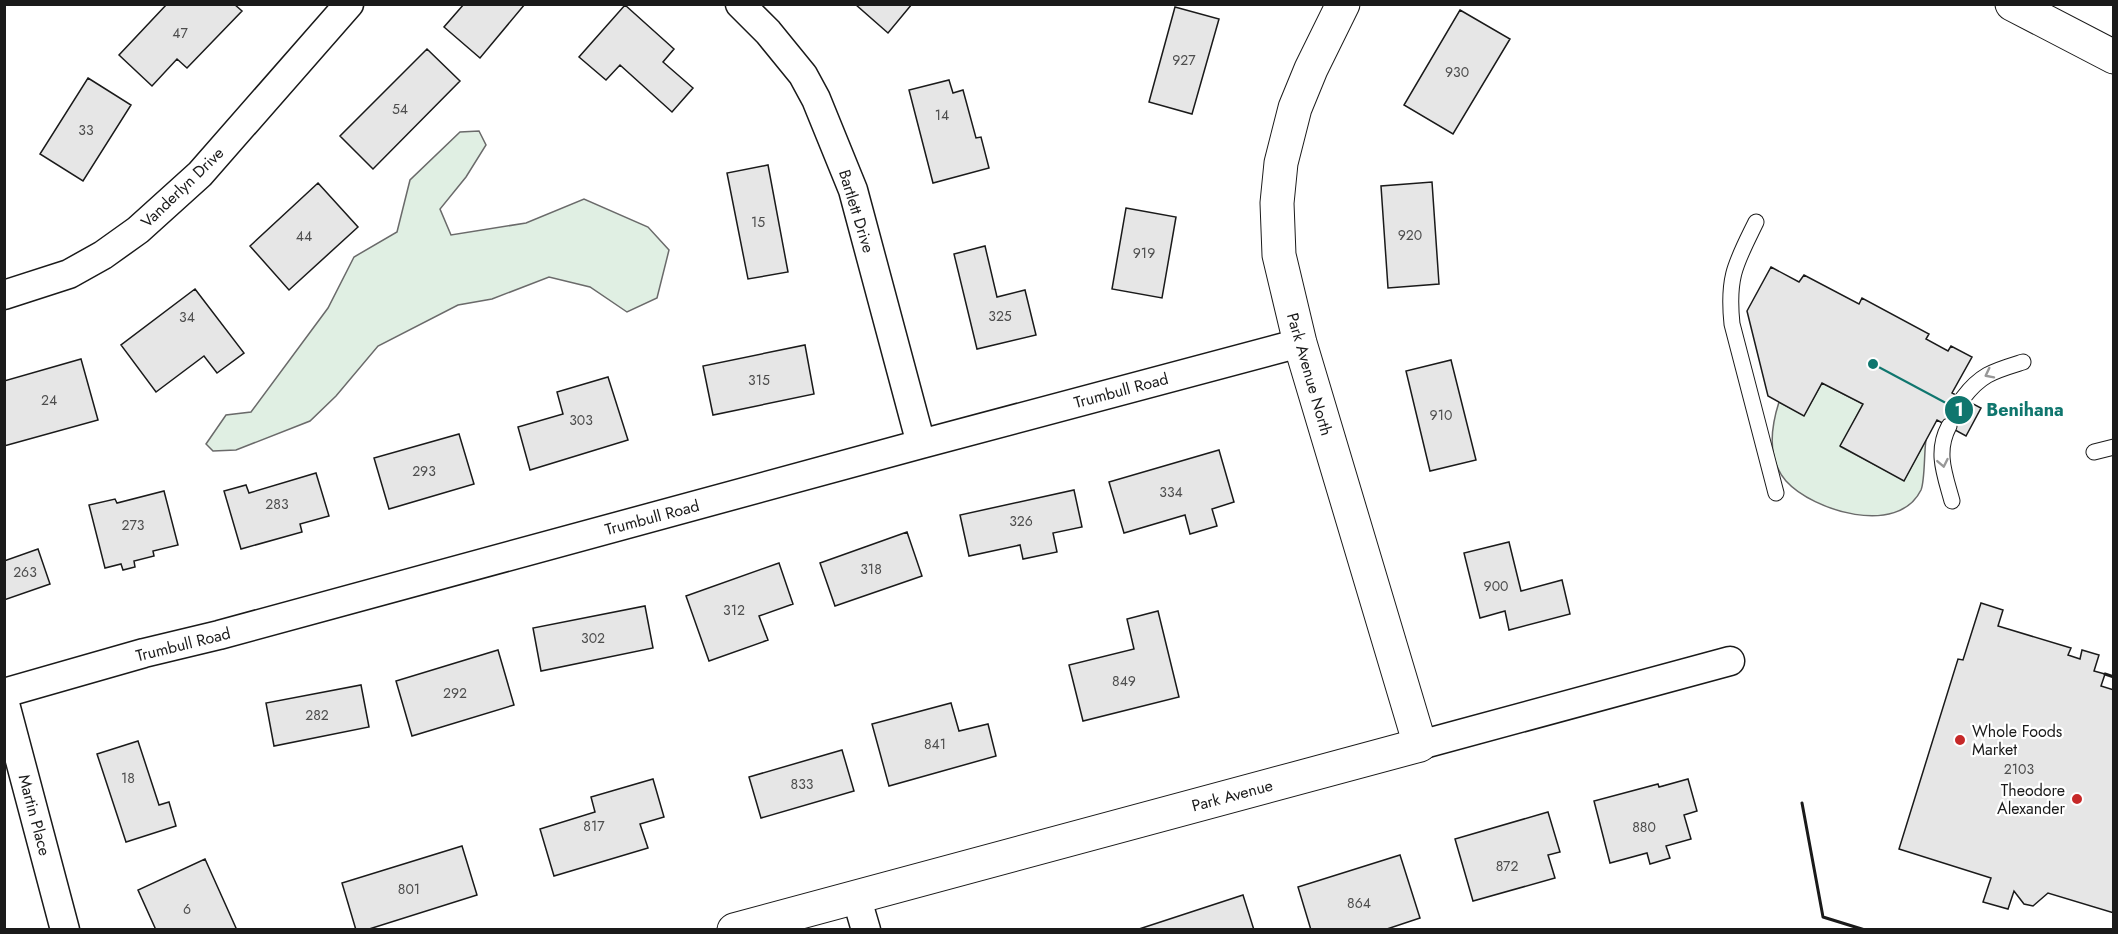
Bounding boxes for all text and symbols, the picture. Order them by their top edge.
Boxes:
house number: 47 [172,23,188,43]
house number: 927 [1172,50,1196,70]
house number: 930 [1445,62,1469,82]
house number: 54 [392,99,408,119]
house number: 14 [935,105,949,125]
house number: 33 [78,120,94,140]
street label: Vanderlyn Drive [136,142,229,233]
street label: Bartlett Drive [833,167,880,256]
house number: 15 [751,212,765,232]
house number: 920 [1398,225,1422,245]
house number: 44 [296,226,312,246]
house number: 919 [1133,243,1155,263]
house number: 325 [988,306,1012,326]
house number: 34 [179,307,195,327]
street label: Park Avenue North [1281,310,1338,438]
street label: Trumbull Road [1071,367,1171,414]
one-way arrow [1985,367,1995,378]
house number: 315 [748,370,770,390]
house number: 24 [41,390,57,410]
callout: Benihana [1944,392,2076,428]
text: 1 [1954,397,1964,423]
text: Benihana [1986,397,2064,423]
house number: 910 [1430,405,1452,425]
house number: 303 [569,410,593,430]
one-way arrow [1936,458,1949,468]
house number: 293 [412,461,436,481]
house number: 334 [1159,482,1183,502]
house number: 283 [265,494,289,514]
street label: Trumbull Road [602,494,702,541]
house number: 326 [1009,511,1033,531]
house number: 273 [122,515,145,535]
house number: 318 [860,559,882,579]
house number: 263 [13,562,37,582]
house number: 900 [1484,576,1508,596]
house number: 312 [723,600,745,620]
street label: Trumbull Road [133,622,233,667]
house number: 302 [581,628,605,648]
house number: 849 [1112,671,1136,691]
house number: 292 [443,683,467,703]
house number: 282 [305,705,329,725]
place label: Whole Foods Market [1972,720,2062,761]
marker: Whole Foods Market [1953,733,1967,747]
house number: 841 [924,734,946,754]
house number: 2103 [2004,759,2035,779]
house number: 18 [121,768,135,788]
street label: Martin Place [13,772,56,858]
house number: 833 [791,774,814,794]
street label: Park Avenue [1189,774,1275,817]
place label: Theodore Alexander [1997,779,2066,820]
marker: Theodore Alexander [2070,792,2084,806]
house number: 817 [583,816,605,836]
house number: 880 [1632,817,1656,837]
house number: 872 [1496,856,1518,876]
house number: 801 [398,879,420,899]
house number: 864 [1347,893,1371,913]
house number: 6 [183,899,191,919]

